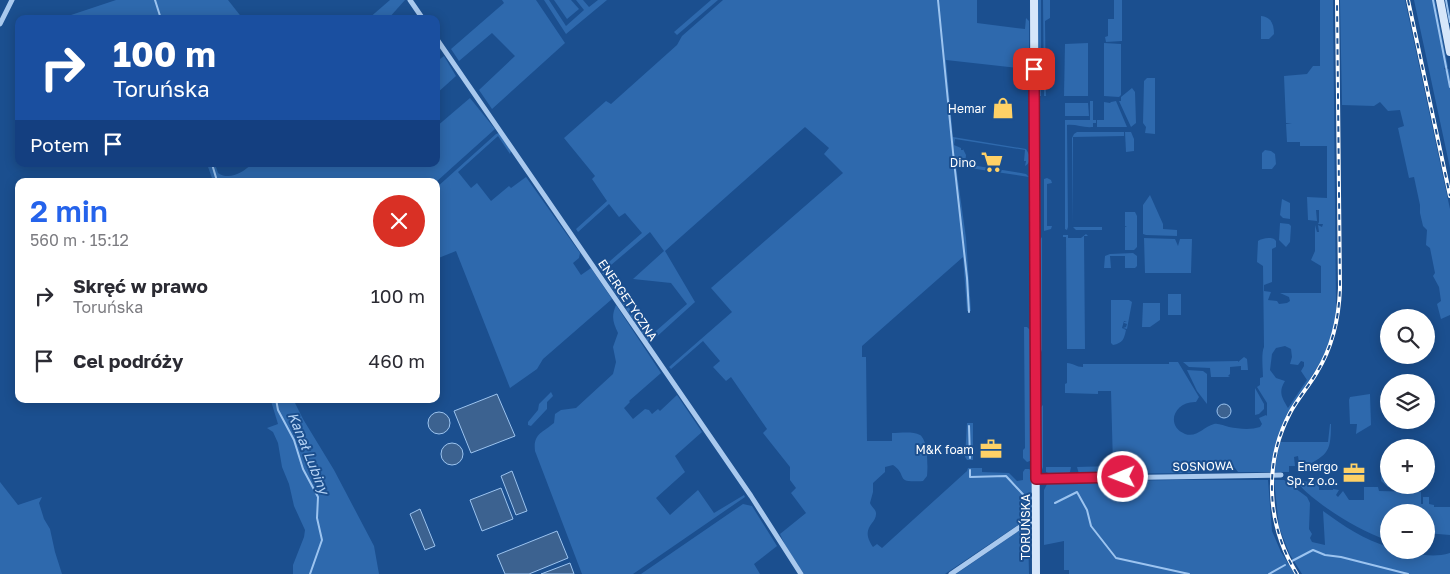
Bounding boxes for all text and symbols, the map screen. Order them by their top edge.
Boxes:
text: 100 m [113,33,216,75]
icon: right [30,35,95,100]
pin [1013,48,1055,90]
icon: arrive [1020,55,1048,83]
text: Toruńska [113,75,210,102]
shop icon: Hemar [990,95,1016,121]
place label: Hemar [948,101,986,116]
icon: arrive [99,130,127,158]
text: Potem [30,133,89,156]
supermarket icon: Dino [979,149,1005,175]
place label: Dino [950,155,976,170]
text: 2 min [30,193,108,229]
button: close [373,195,425,247]
text: 560 m · 15:12 [30,230,129,250]
street label: ENERGETYCZNA [595,256,661,344]
text: Skręć w prawo [73,274,208,297]
icon: right [30,282,58,310]
text: 100 m [371,284,425,307]
text: Toruńska [73,297,143,317]
map controls [1380,309,1435,559]
button: search [1380,309,1435,364]
icon: arrive [30,347,58,375]
text: Cel podróży [73,349,183,372]
text: 460 m [369,349,425,372]
button: layers [1380,374,1435,429]
water label: Kanał Lubiny [285,410,334,498]
office icon: M&K foam [978,436,1004,462]
button: + [1380,439,1435,494]
place label: M&K foam [915,442,974,457]
position arrow [1096,450,1148,502]
street label: SOSNOWA [1172,458,1234,474]
place label: Energo Sp. z o.o. [1287,459,1338,488]
office icon: Energo Sp. z o.o. [1341,460,1367,486]
street label: TORUŃSKA [1018,494,1033,560]
button: − [1380,504,1435,559]

